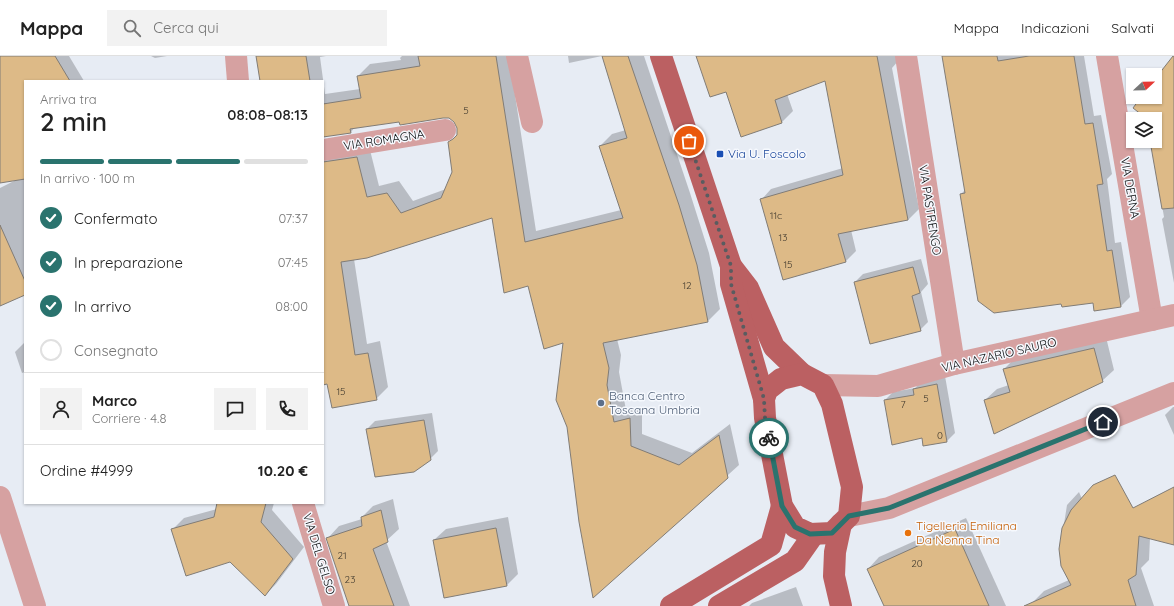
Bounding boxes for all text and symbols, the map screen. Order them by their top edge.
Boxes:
search box [107,10,387,46]
text: Mappa [20,16,83,40]
icon: search [121,17,143,39]
text: Cerca qui [153,18,219,37]
text: Mappa [954,19,999,37]
text: Indicazioni [1021,19,1089,37]
text: Salvati [1111,19,1154,37]
north arrow [1126,68,1162,104]
map controls [1126,68,1162,148]
text: Arriva tra [40,91,97,107]
house number: 5 [463,104,469,117]
text: 2 min [40,105,107,138]
text: 08:08–08:13 [227,105,308,124]
button: layers [1126,112,1162,148]
pin [672,124,706,158]
street label: VIA ROMAGNA [342,126,426,153]
icon: bag [678,130,700,152]
place label: Via U. Foscolo [728,146,806,161]
marker: Via U. Foscolo [715,149,725,159]
street label: VIA DERNA [1118,156,1143,220]
street label: VIA PASTRENGO [916,164,945,256]
text: In arrivo · 100 m [40,170,135,186]
icon: check [40,207,62,229]
text: Confermato [74,209,157,228]
house number: 11c [770,209,782,222]
text: 07:37 [278,210,308,226]
house number: 13 [779,231,787,244]
icon: check [40,251,62,273]
text: In preparazione [74,253,183,272]
text: 07:45 [278,254,308,270]
house number: 15 [783,258,793,271]
house number: 12 [682,279,692,292]
icon: check [40,295,62,317]
text: In arrivo [74,297,131,316]
text: 08:00 [275,298,308,314]
street label: VIA NAZARIO SAURO [940,334,1058,375]
text: Consegnato [74,341,158,360]
house number: 15 [336,385,346,398]
button: person [40,388,82,430]
button: chat [214,388,256,430]
button: phone [266,388,308,430]
place label: Banca Centro Toscana Umbria [609,388,700,417]
text: Marco [92,391,137,410]
house number: 5 [923,392,929,405]
marker: Banca Centro Toscana Umbria [596,398,606,408]
house number: 7 [900,398,906,411]
pin [1086,405,1120,439]
text: Corriere · 4.8 [92,410,166,426]
icon: home [1092,411,1114,433]
courier [749,418,789,458]
icon: bike [758,427,780,449]
house number: 0 [937,429,943,442]
text: Ordine #4999 [40,461,133,480]
text: 10.20 € [258,461,308,480]
street label: VIA DEL GELSO [300,511,339,597]
place label: Tigelleria Emiliana Da Nonna Tina [916,518,1017,547]
marker: Tigelleria Emiliana Da Nonna Tina [903,528,913,538]
house number: 21 [337,549,347,562]
house number: 20 [911,557,923,570]
house number: 23 [345,573,355,586]

